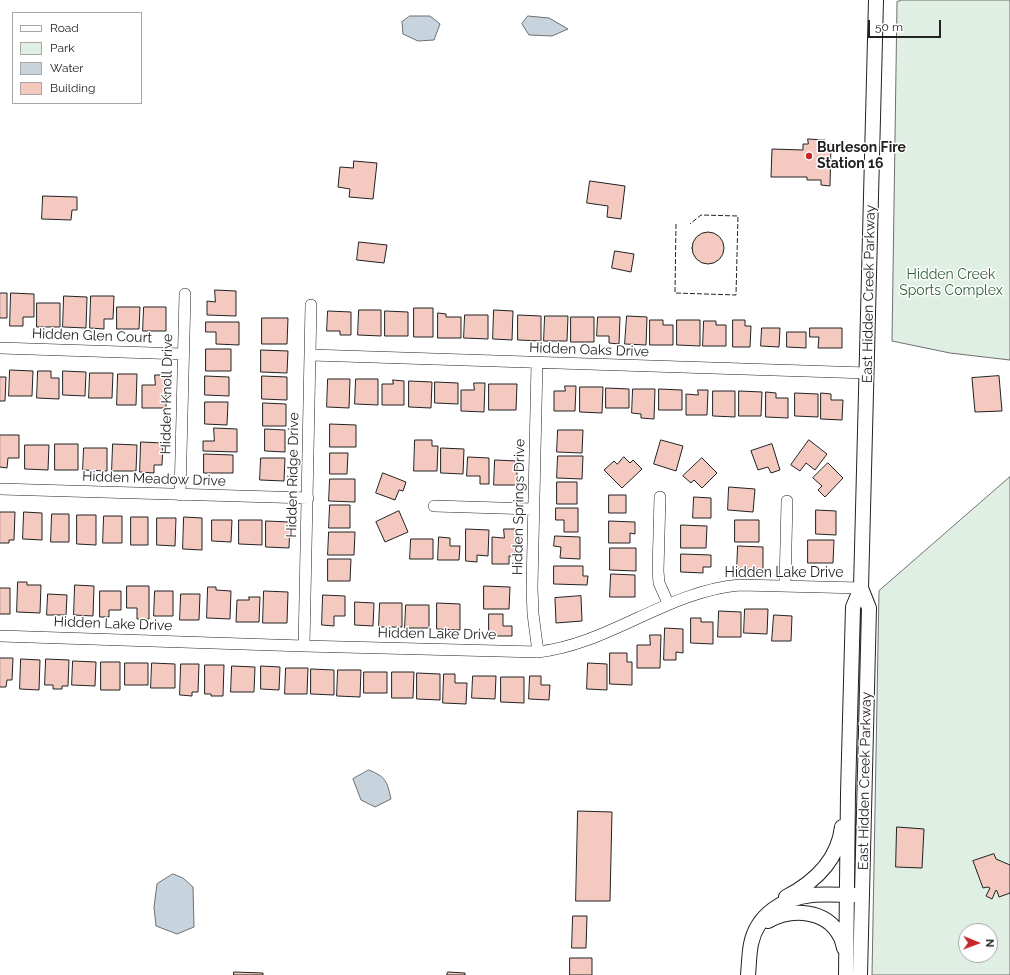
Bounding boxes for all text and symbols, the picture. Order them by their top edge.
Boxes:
legend [12,12,142,104]
scale bar [870,12,943,38]
text: 50 m [875,20,903,34]
text: Road [50,21,79,35]
text: Park [50,41,75,55]
text: Water [50,61,84,75]
text: Building [50,81,96,95]
place label: Burleson Fire Station 16 [817,140,906,172]
marker: Burleson Fire Station 16 [804,151,814,161]
street label: East Hidden Creek Parkway [859,205,879,383]
park label: Hidden Creek Sports Complex [899,267,1003,300]
street label: Hidden Glen Court [32,326,152,346]
street label: Hidden Knoll Drive [158,333,176,455]
street label: Hidden Oaks Drive [529,340,649,360]
street label: Hidden Ridge Drive [284,412,302,538]
street label: Hidden Springs Drive [509,439,529,575]
street label: Hidden Meadow Drive [82,468,226,490]
street label: Hidden Lake Drive [725,565,843,581]
street label: Hidden Lake Drive [53,614,173,634]
street label: Hidden Lake Drive [377,625,497,643]
street label: East Hidden Creek Parkway [855,692,875,870]
north arrow [958,923,998,963]
text: N [983,939,996,948]

